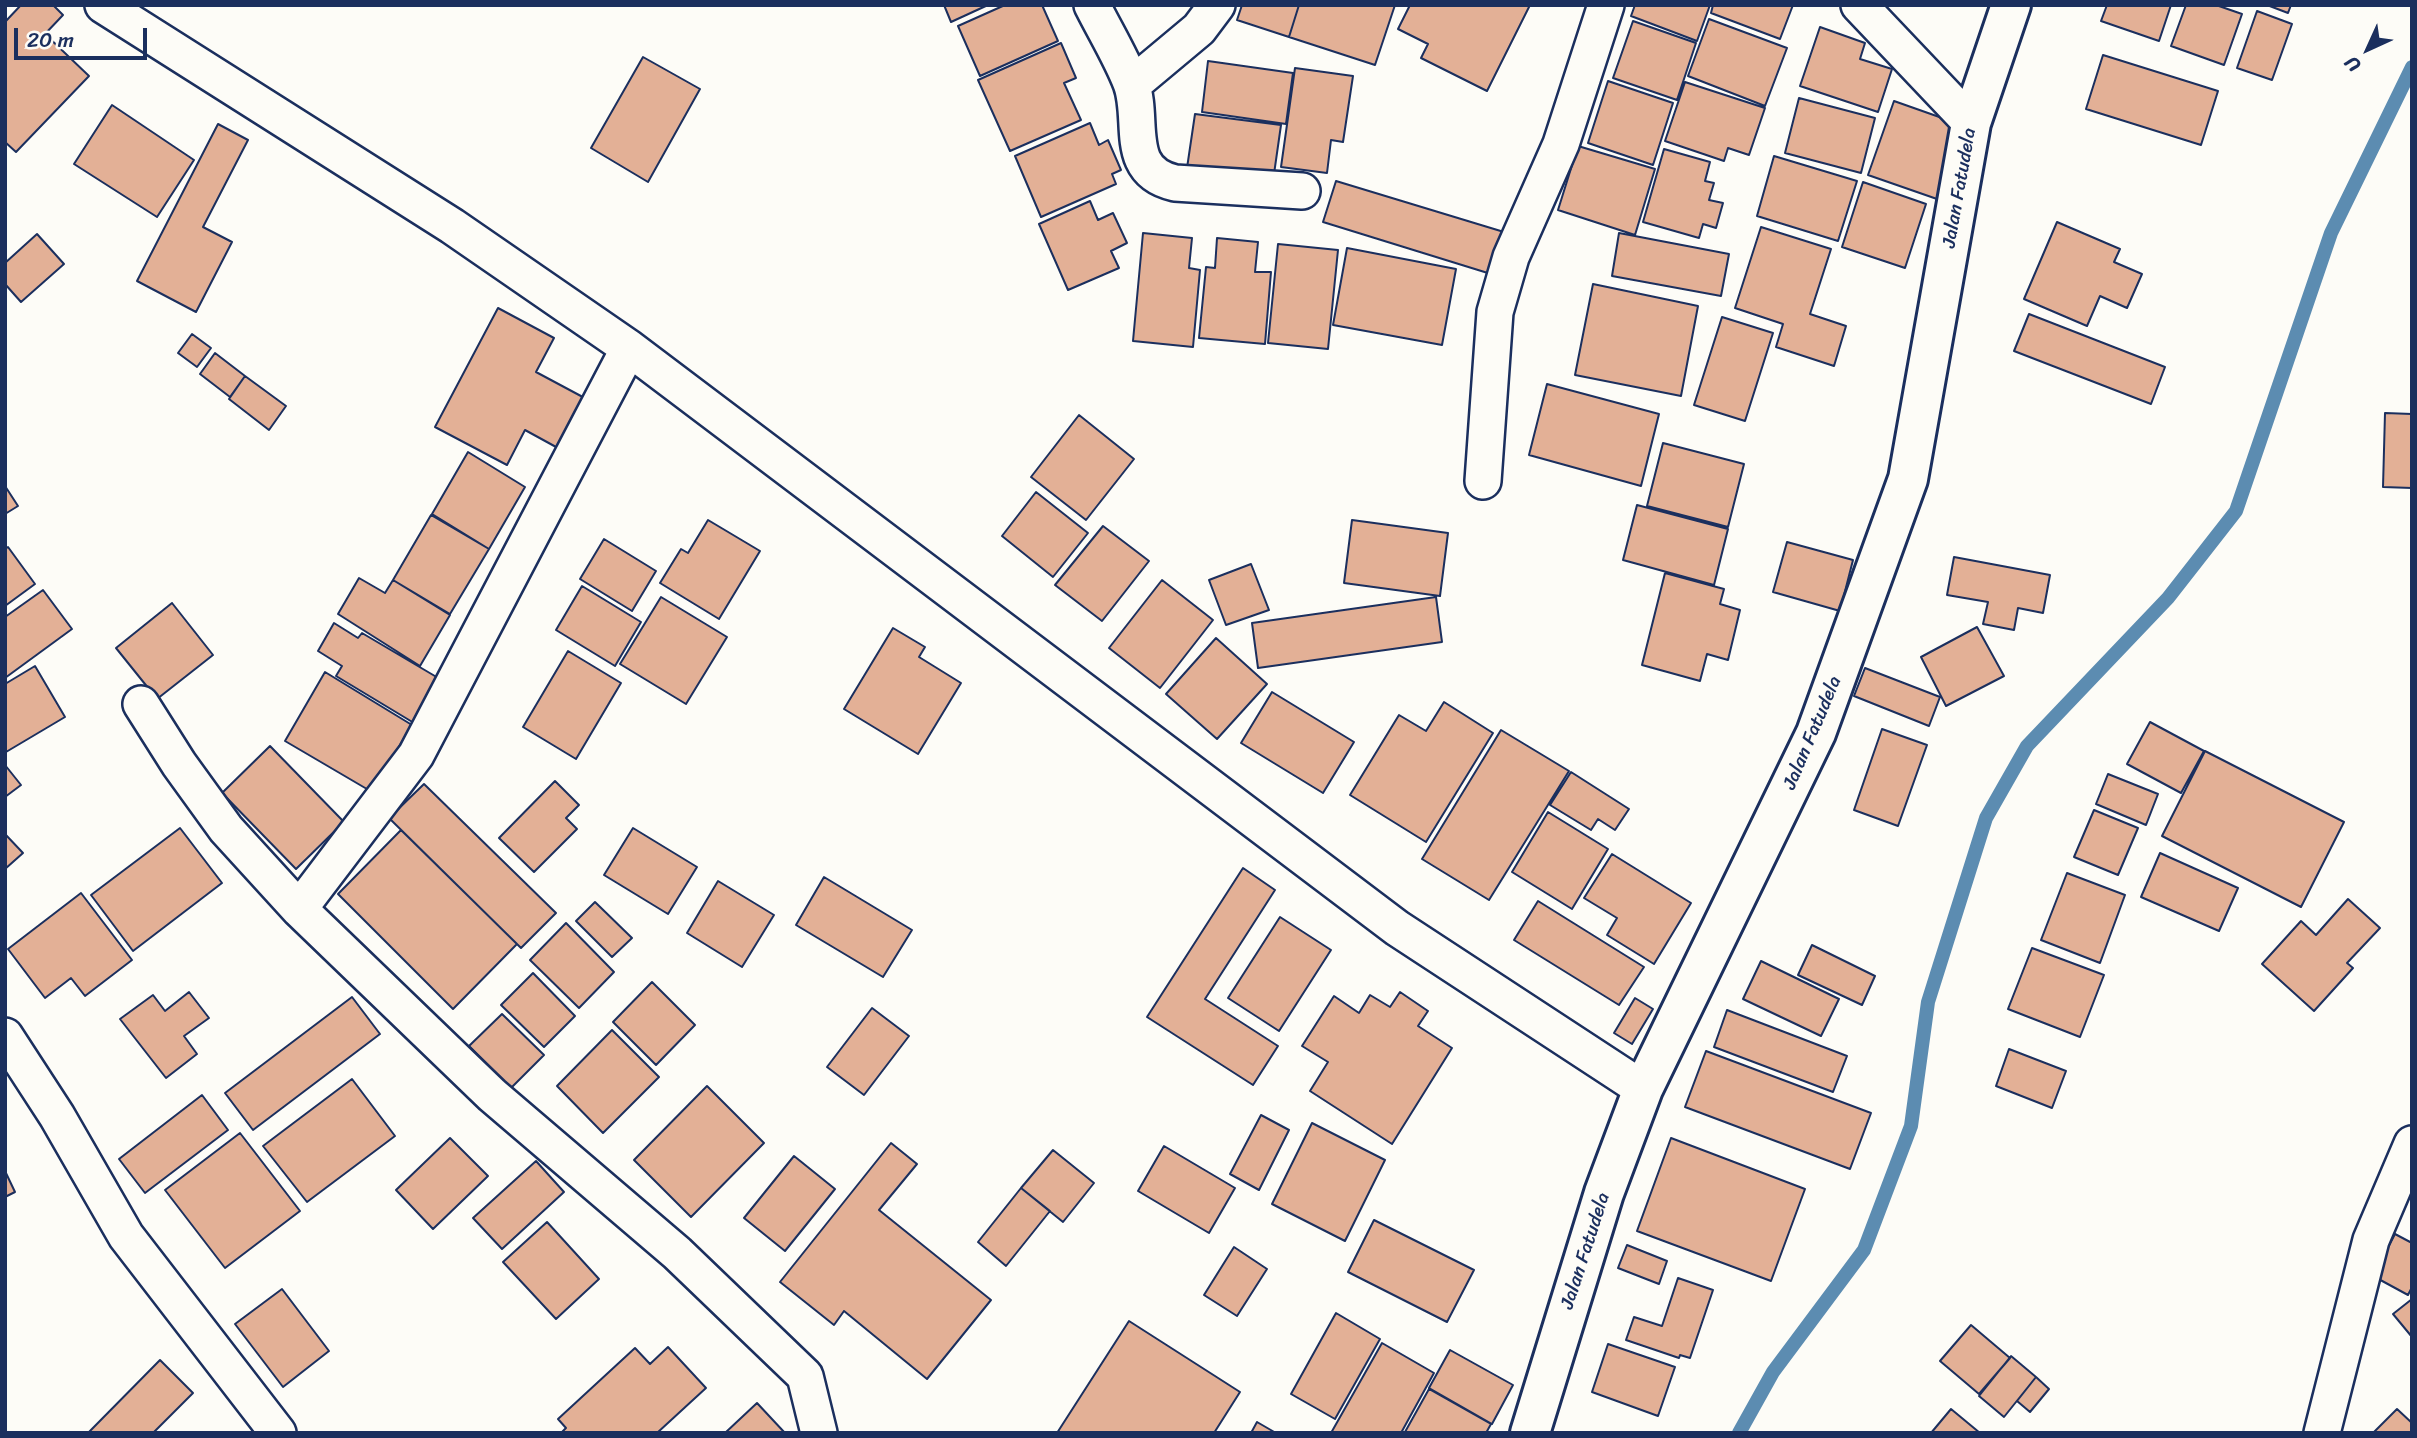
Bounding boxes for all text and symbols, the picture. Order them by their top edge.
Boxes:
scale bar [18,14,150,58]
north arrow [2333,14,2403,84]
text: 20 m [27,21,74,59]
text: U [2337,48,2369,80]
street label: Jalan Fatudela [1938,126,1982,250]
street label: Jalan Fatudela [1779,673,1847,793]
street label: Jalan Fatudela [1556,1190,1616,1312]

